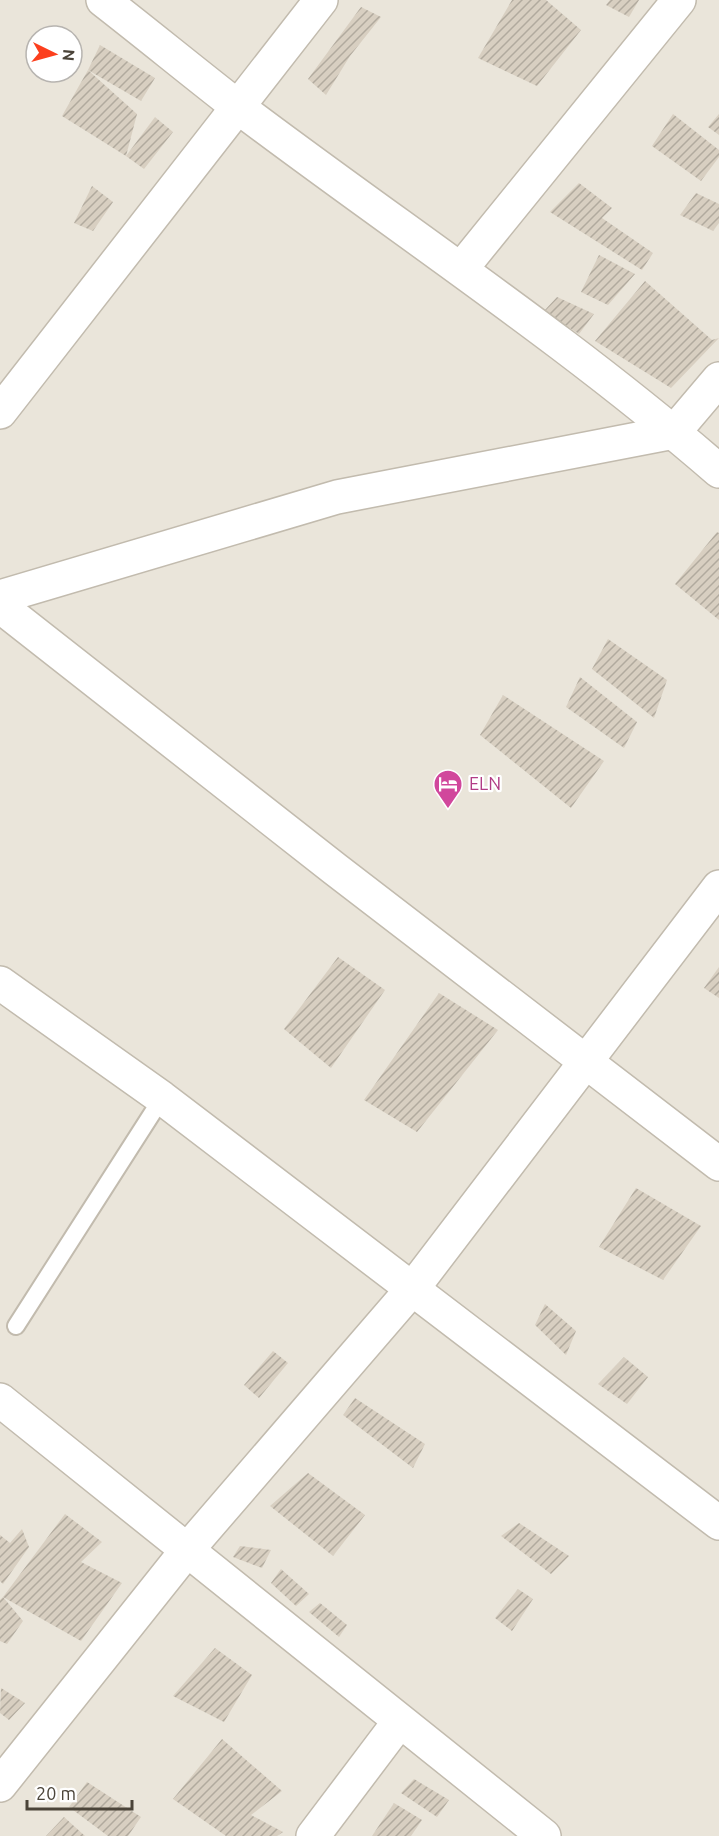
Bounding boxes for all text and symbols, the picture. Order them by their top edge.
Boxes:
north arrow [24,24,84,84]
text: N [59,49,78,62]
hotel icon: ELN [432,768,464,810]
place label: ELN [469,773,501,793]
scale bar [27,1773,132,1811]
text: 20 m [36,1783,76,1803]

